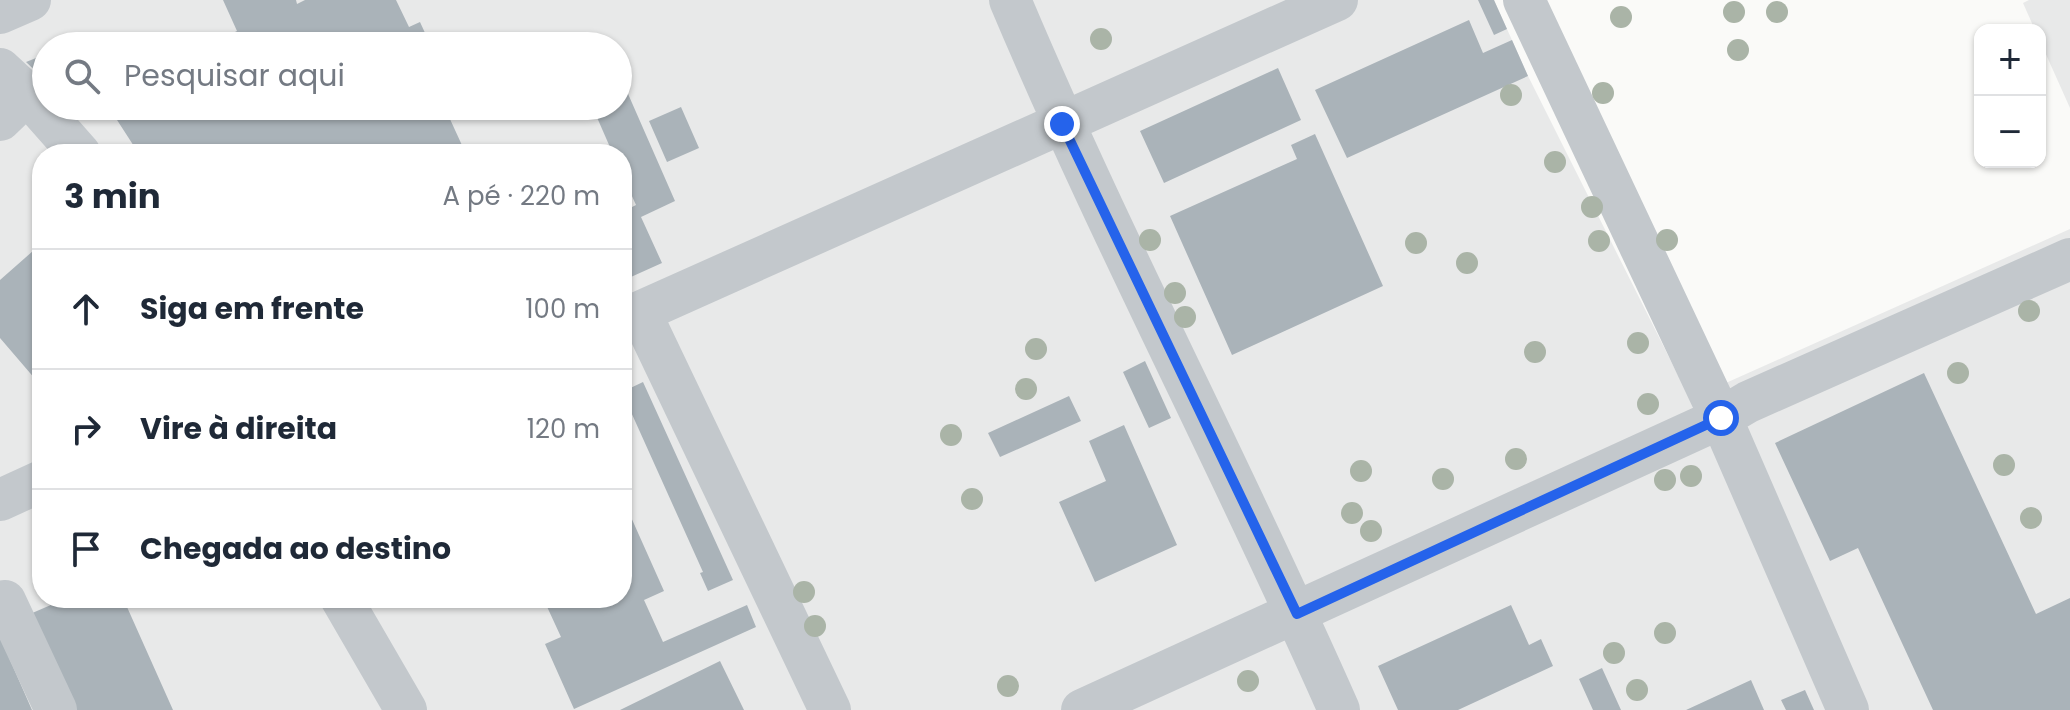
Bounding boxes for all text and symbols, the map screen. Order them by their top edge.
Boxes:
map controls [1974,24,2046,168]
button: + [1974,24,2046,96]
search box [32,32,632,120]
icon: search [60,54,104,98]
text: Pesquisar aqui [124,54,345,97]
button: − [1974,96,2046,168]
route end [1044,106,1080,142]
text: 3 min [64,172,161,220]
text: A pé · 220 m [442,178,600,214]
icon: ahead [64,287,108,331]
text: Siga em frente [140,287,364,330]
text: 100 m [525,291,600,327]
route start [1703,400,1739,436]
icon: right [64,407,108,451]
text: Vire à direita [140,407,337,450]
text: 120 m [527,411,600,447]
icon: arrive [64,527,108,571]
text: Chegada ao destino [140,527,451,570]

